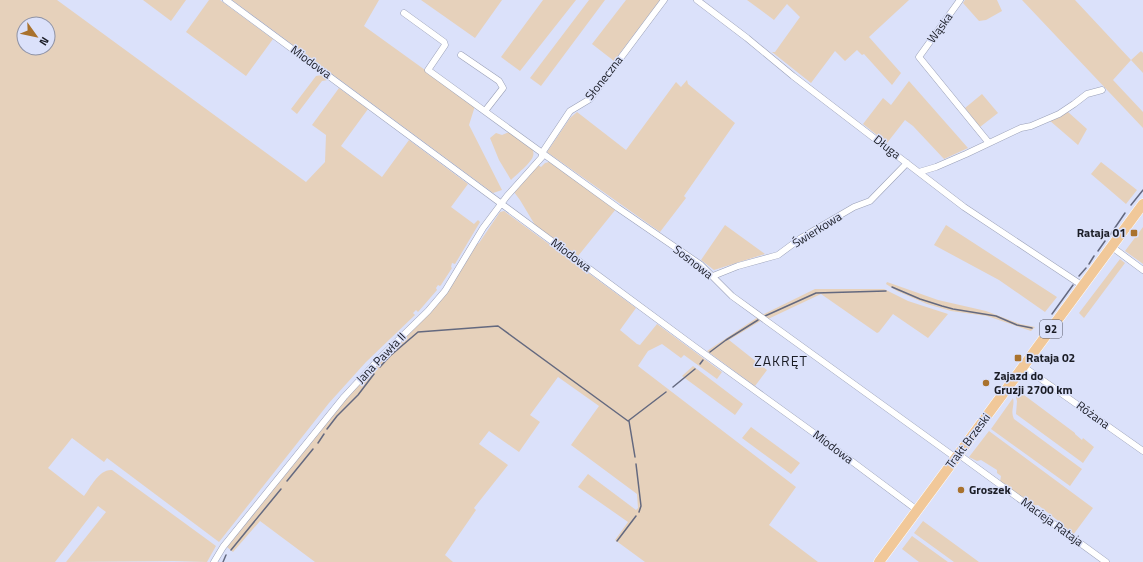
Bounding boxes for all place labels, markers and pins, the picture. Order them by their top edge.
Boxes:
place label: Rataja 01 [1077,223,1126,242]
marker: Rataja 01 [1129,228,1139,238]
place label: Rataja 02 [1026,348,1075,367]
marker: Rataja 02 [1013,353,1023,363]
place label: Zajazd do Gruzji 2700 km [994,366,1073,399]
marker: Zajazd do Gruzji 2700 km [981,378,991,388]
place label: Groszek [969,480,1011,499]
marker: Groszek [956,485,966,495]

